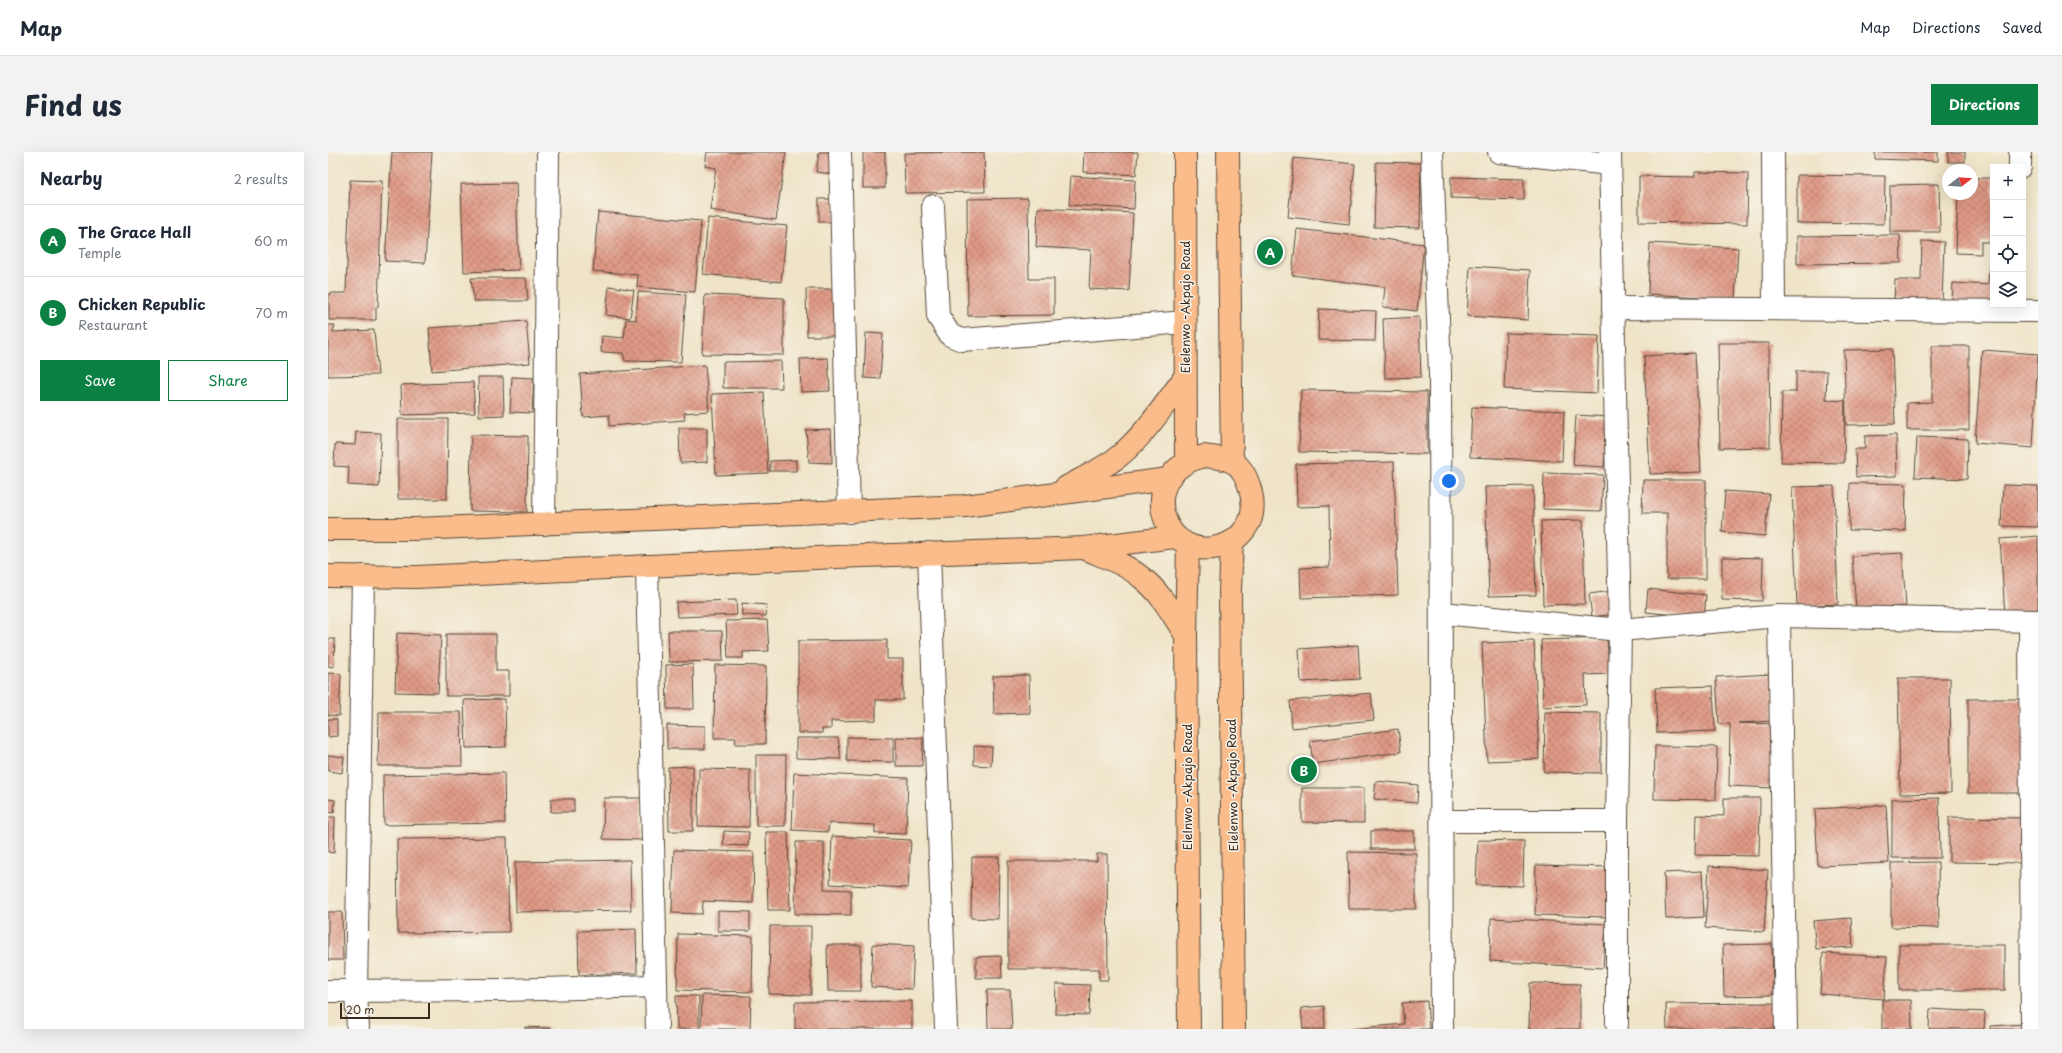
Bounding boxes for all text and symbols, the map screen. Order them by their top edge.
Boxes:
text: Map [20,14,62,42]
text: Map [1860,17,1890,38]
text: Directions [1912,17,1980,38]
text: Saved [2002,17,2042,38]
text: Find us [24,83,122,126]
button: Directions [1931,84,2038,125]
north arrow [1942,164,1978,200]
map controls [1990,164,2026,308]
button: + [1990,164,2026,200]
text: Nearby [40,165,102,191]
text: 2 results [234,169,288,188]
button: − [1990,200,2026,236]
text: The Grace Hall [78,220,191,243]
text: A [48,231,58,250]
text: 60 m [254,231,288,250]
button: locate [1990,236,2026,272]
pin: A [1257,237,1283,267]
street label: Elelenwo -Akpajo Road [1176,241,1194,373]
text: Temple [78,243,121,262]
button: layers [1990,272,2026,308]
text: Chicken Republic [78,292,206,315]
text: B [49,303,57,322]
text: 70 m [255,303,288,322]
text: Restaurant [78,315,148,334]
button: Save [40,360,160,401]
button: Share [168,360,288,401]
your location [1439,471,1459,491]
street label: Elelenwo -Akpajo Road [1222,719,1242,851]
street label: Elelnwo -Akpajo Road [1178,724,1196,850]
pin: B [1291,755,1317,785]
scale bar [340,1001,430,1020]
text: 20 m [346,1001,374,1018]

